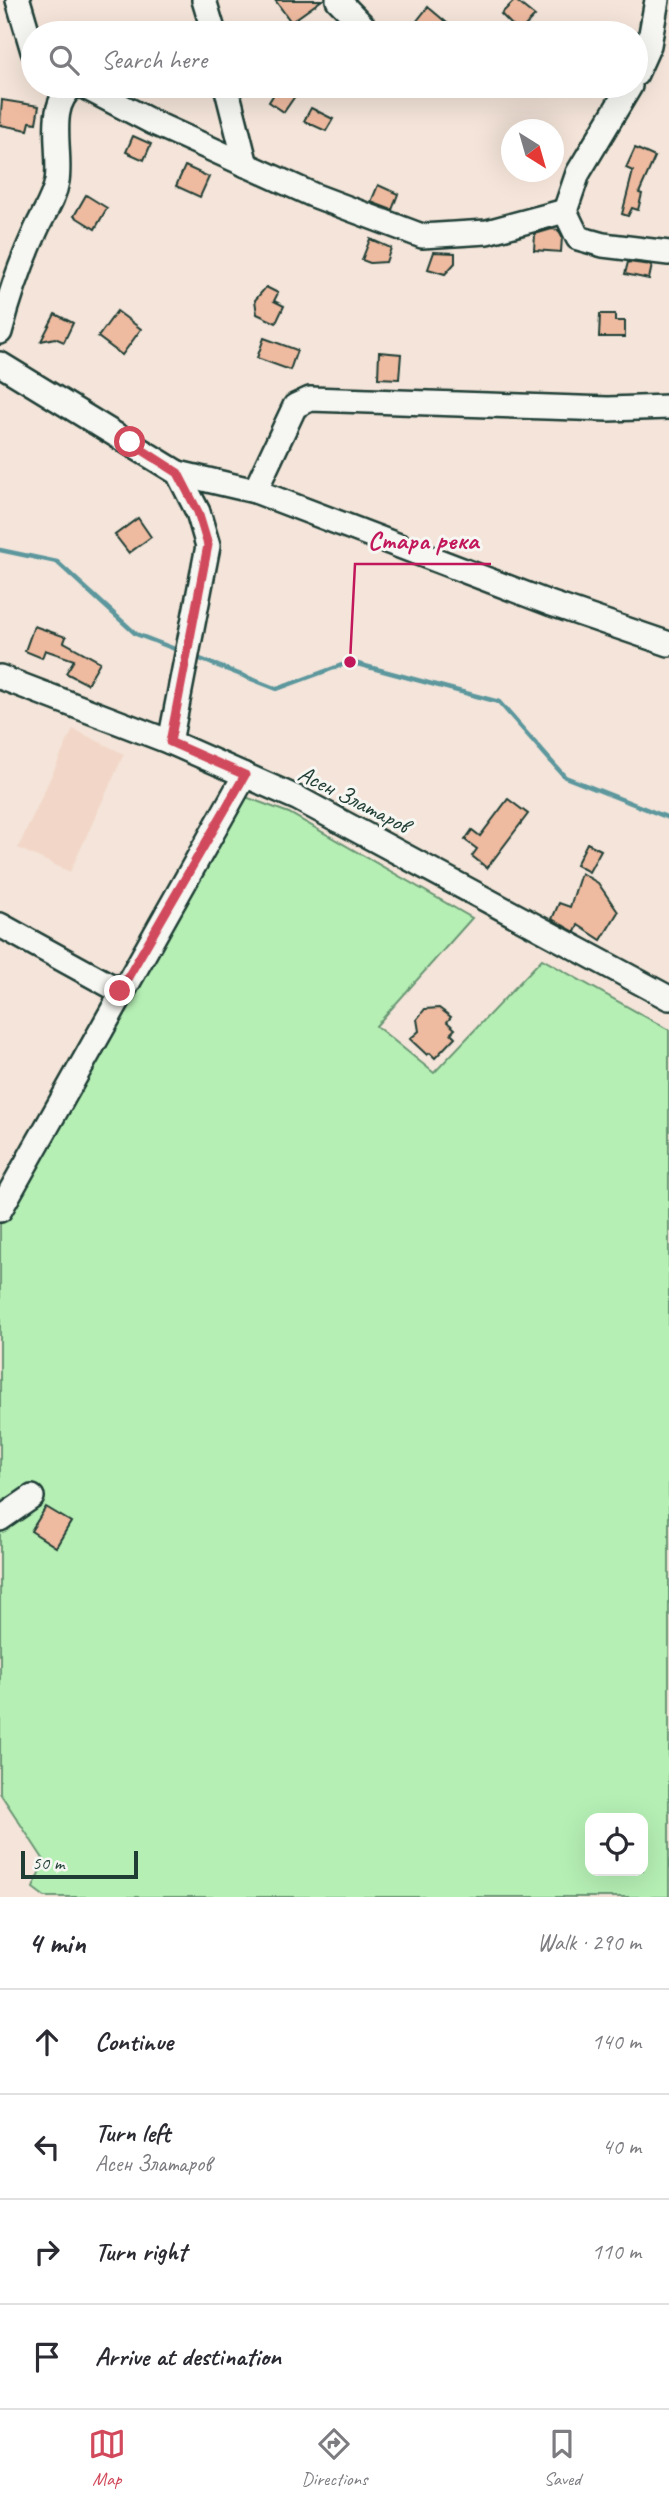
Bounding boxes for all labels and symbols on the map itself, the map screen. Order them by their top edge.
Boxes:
north arrow [501,119,564,182]
route start [114,426,145,457]
callout: Стара река [355,517,491,564]
text: Стара река [368,524,481,557]
street label: Асен Златаров [293,758,419,842]
route end [104,975,135,1006]
scale bar [21,1848,138,1880]

